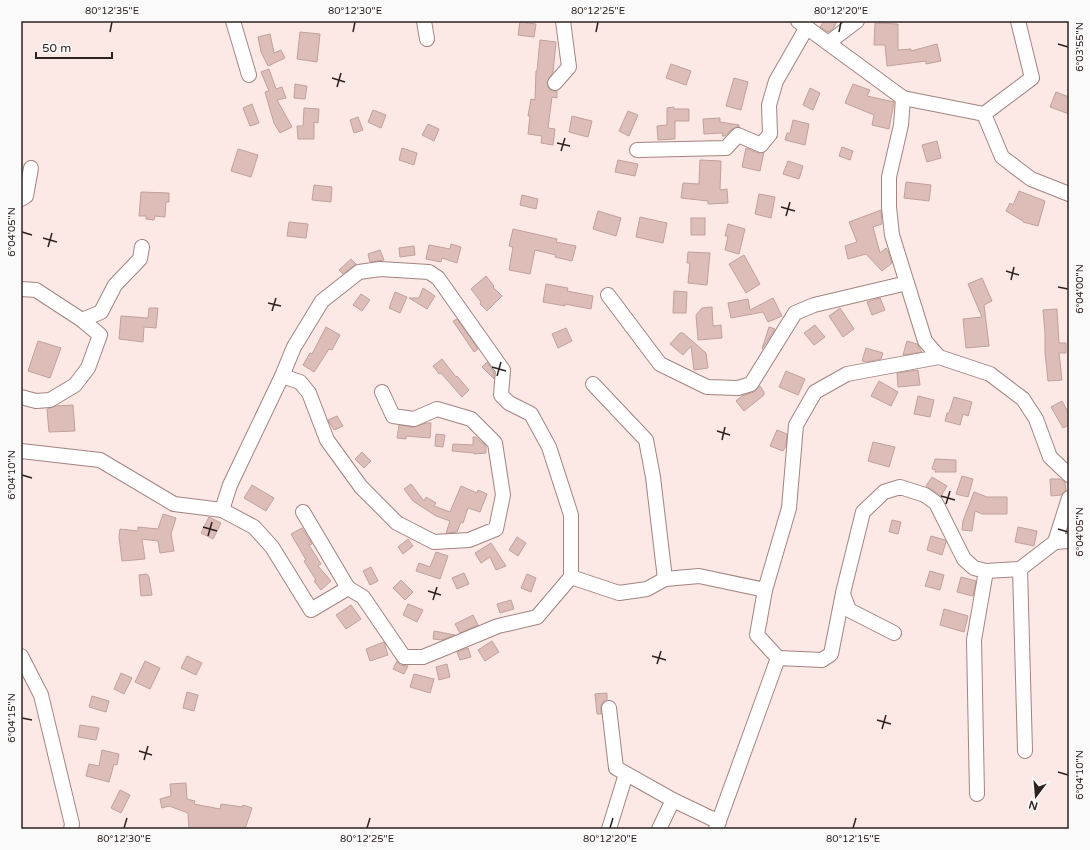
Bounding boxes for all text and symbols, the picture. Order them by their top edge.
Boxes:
text: 80°12'35"E [85,5,139,17]
text: 80°12'30"E [328,5,382,17]
text: 80°12'25"E [571,5,625,17]
text: 80°12'20"E [814,5,868,17]
text: 6°03'55"N [1074,22,1086,72]
scale bar [36,34,112,60]
text: 50 m [42,41,71,55]
text: 6°04'05"N [6,207,18,257]
text: 6°04'00"N [1074,264,1086,314]
text: 6°04'10"N [6,450,18,500]
text: 6°04'05"N [1074,507,1086,557]
text: 6°04'15"N [6,693,18,743]
text: 6°04'10"N [1074,750,1086,800]
north arrow [1016,776,1056,816]
text: N [1027,798,1039,813]
text: 80°12'30"E [97,833,151,845]
text: 80°12'25"E [340,833,394,845]
text: 80°12'20"E [583,833,637,845]
text: 80°12'15"E [826,833,880,845]

